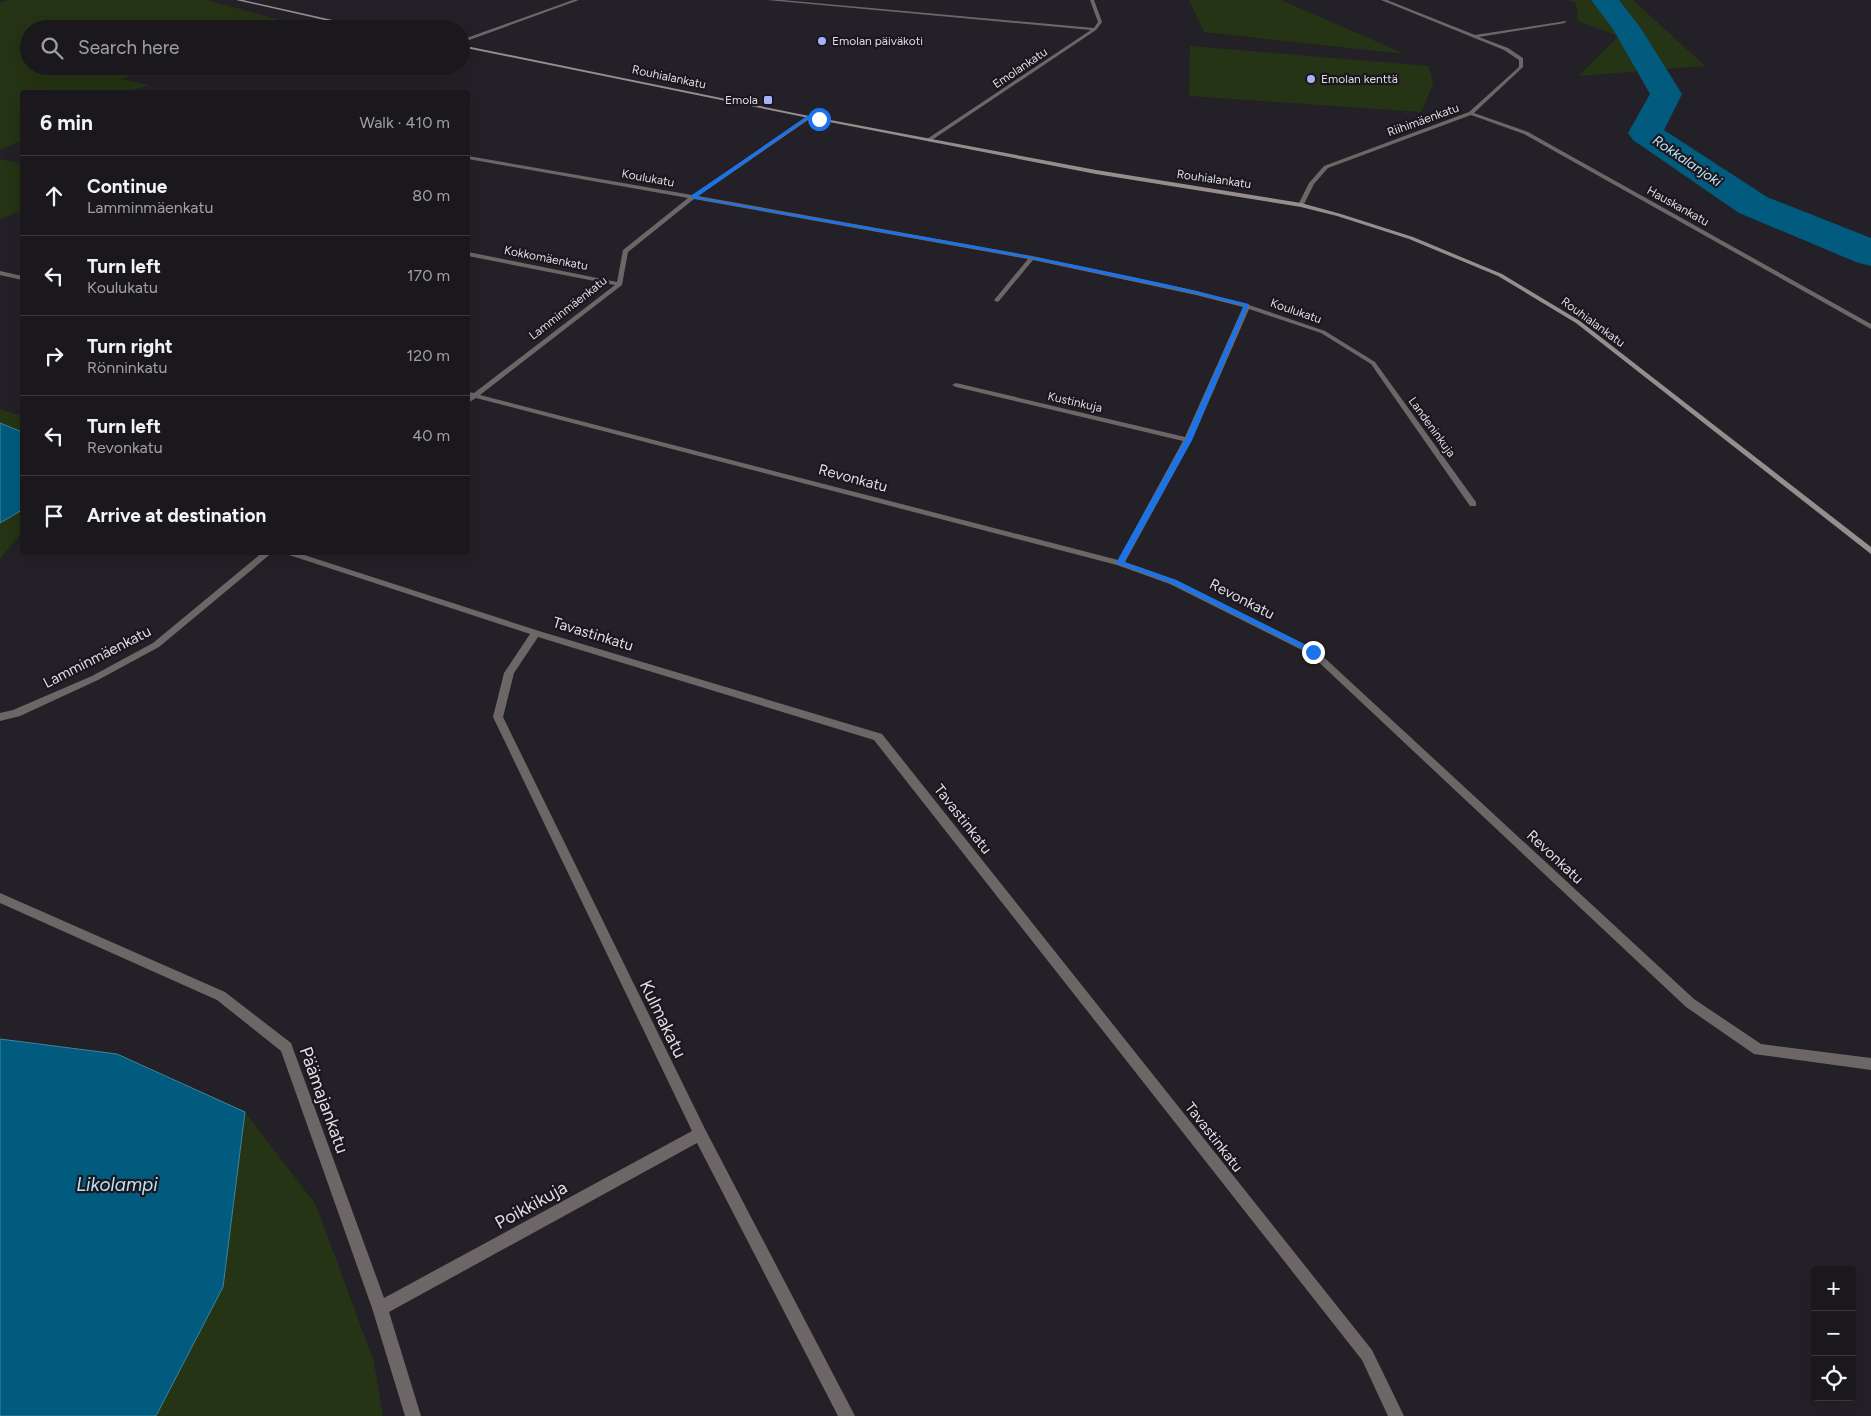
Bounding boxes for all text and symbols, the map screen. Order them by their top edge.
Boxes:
search box [20,20,470,75]
icon: search [38,34,66,62]
place label: Emolan päiväkoti [832,34,923,48]
marker: Emolan päiväkoti [816,35,828,47]
text: Search here [78,36,180,59]
street label: Emolankatu [990,45,1050,91]
street label: Rouhialankatu [631,62,707,92]
place label: Emolan kenttä [1321,72,1398,86]
marker: Emolan kenttä [1305,73,1317,85]
place label: Emola [725,93,758,107]
marker: Emola [762,94,774,106]
street label: Riihimäenkatu [1385,101,1461,139]
route start [808,108,831,131]
text: 6 min [40,110,93,135]
text: Walk · 410 m [360,113,450,132]
water label: Rokkalanjoki [1649,132,1725,191]
street label: Koulukatu [621,166,675,190]
street label: Rouhialankatu [1176,167,1252,191]
text: Continue [87,175,167,198]
icon: ahead [40,182,68,210]
street label: Hauskankatu [1644,183,1712,229]
text: 80 m [412,186,450,205]
text: Lamminmäenkatu [87,198,214,217]
street label: Kokkomäenkatu [503,243,589,273]
text: Turn left [87,255,161,278]
icon: left [40,262,68,290]
text: 170 m [407,266,450,285]
street label: Lamminmäenkatu [526,273,610,343]
text: Koulukatu [87,278,158,297]
street label: Rouhialankatu [1558,294,1628,350]
street label: Koulukatu [1269,296,1323,326]
text: Turn right [87,335,173,358]
icon: right [40,342,68,370]
text: 120 m [407,346,450,365]
text: Rönninkatu [87,358,168,377]
street label: Kustinkuja [1046,389,1104,415]
street label: Landeninkuja [1406,394,1458,460]
text: Turn left [87,415,161,438]
icon: left [40,422,68,450]
text: 40 m [412,426,450,445]
text: Revonkatu [87,438,163,457]
street label: Revonkatu [816,460,890,496]
icon: arrive [40,502,68,530]
text: Arrive at destination [87,504,266,527]
street label: Revonkatu [1206,575,1278,623]
street label: Tavastinkatu [550,613,636,655]
street label: Lamminmäenkatu [40,622,154,692]
route end [1302,641,1325,664]
street label: Tavastinkatu [930,781,996,857]
street label: Revonkatu [1523,826,1587,888]
street label: Kulmakatu [635,976,691,1062]
street label: Päämajankatu [295,1044,353,1156]
street label: Tavastinkatu [1181,1099,1247,1175]
water label: Likolampi [76,1173,158,1196]
street label: Poikkikuja [491,1176,571,1234]
map controls [1811,1266,1856,1401]
button: + [1811,1266,1856,1311]
button: − [1811,1311,1856,1356]
button: locate [1811,1356,1856,1401]

